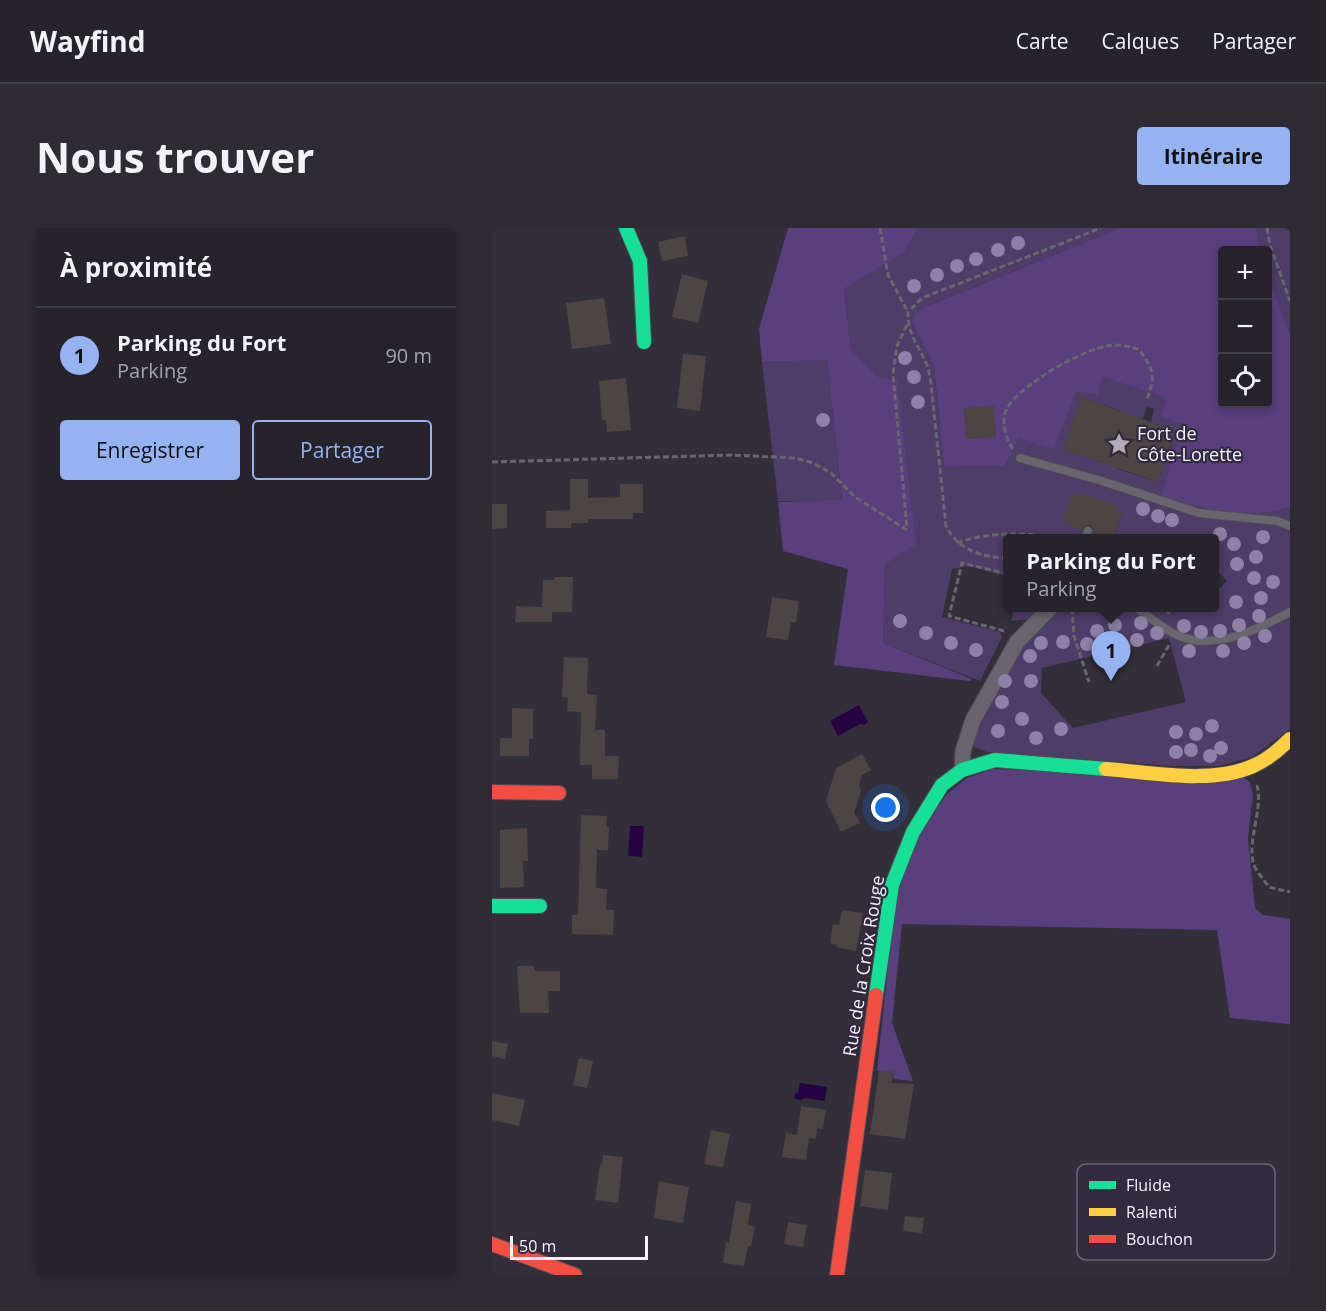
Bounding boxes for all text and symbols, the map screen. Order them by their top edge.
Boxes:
text: Wayfind [30,22,145,60]
text: Carte [1016,27,1068,55]
text: Calques [1101,27,1179,55]
text: Partager [1212,27,1296,55]
button: Itinéraire [1137,127,1290,185]
text: Nous trouver [36,128,314,185]
map controls [1218,246,1272,408]
button: + [1218,246,1272,300]
text: À proximité [60,249,212,285]
button: − [1218,300,1272,354]
text: Parking du Fort [117,327,286,357]
text: 1 [74,342,85,369]
text: 90 m [385,342,432,369]
button: locate [1218,354,1272,408]
text: Parking [117,357,187,384]
button: Enregistrer [60,420,240,480]
button: Partager [252,420,432,480]
place label: Fort de Côte-Lorette [1137,421,1242,466]
place icon: Fort de Côte-Lorette [1106,431,1132,457]
popup [1003,534,1219,612]
text: Parking du Fort [1026,545,1196,575]
text: Parking [1026,575,1096,602]
pin: 1 [1092,632,1130,681]
your location [871,793,900,822]
street label: Rue de la Croix Rouge [837,874,889,1058]
legend [1077,1164,1275,1260]
text: Fluide [1126,1174,1171,1196]
text: Ralenti [1126,1201,1177,1223]
text: Bouchon [1126,1228,1193,1250]
scale bar [510,1233,648,1260]
text: 50 m [519,1235,556,1257]

